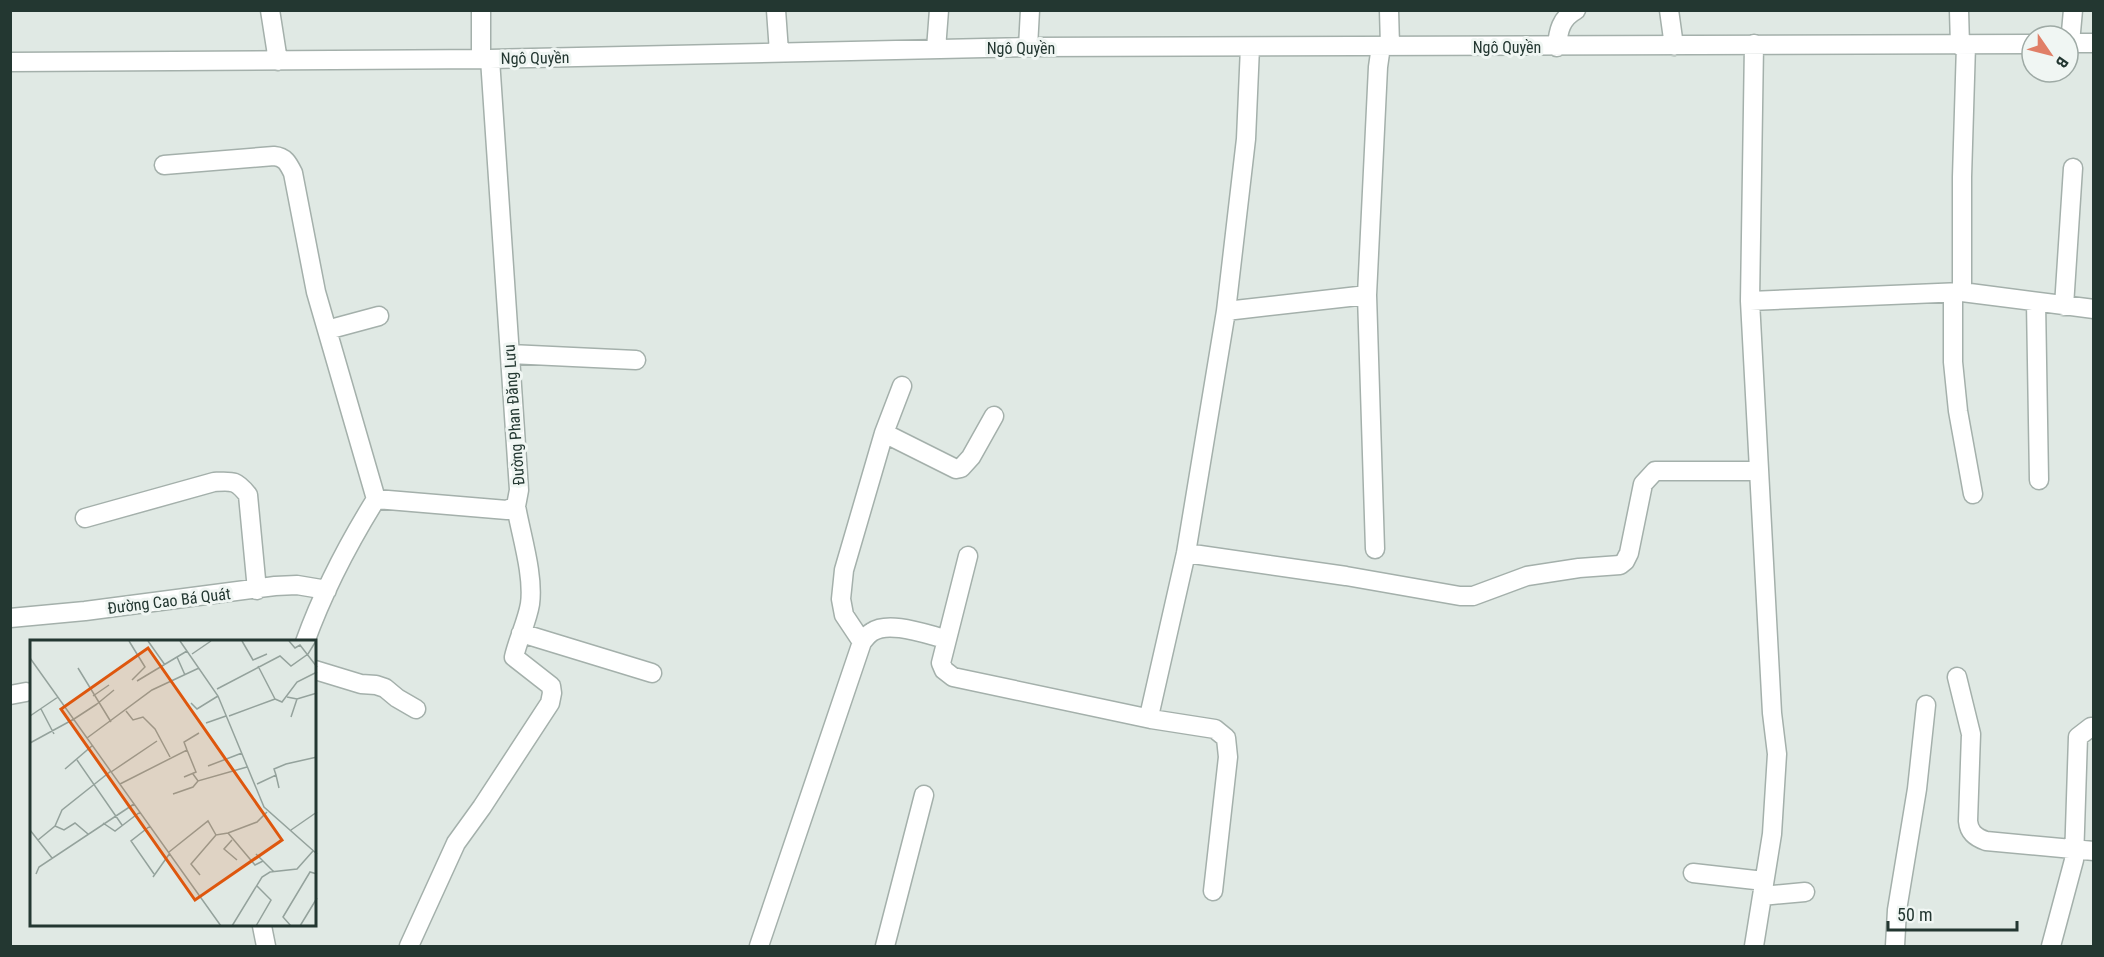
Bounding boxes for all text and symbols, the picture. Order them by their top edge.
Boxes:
north arrow [2020,24,2080,84]
street label: Ngô Quyền [1473,38,1541,57]
street label: Ngô Quyền [987,39,1055,58]
street label: Ngô Quyền [501,48,569,68]
text: B [2052,53,2072,71]
street label: Đường Phan Đăng Lưu [500,344,528,486]
street label: Đường Cao Bá Quát [106,584,232,618]
inset map [30,640,316,927]
scale bar [1888,894,2017,932]
text: 50 m [1897,904,1932,925]

